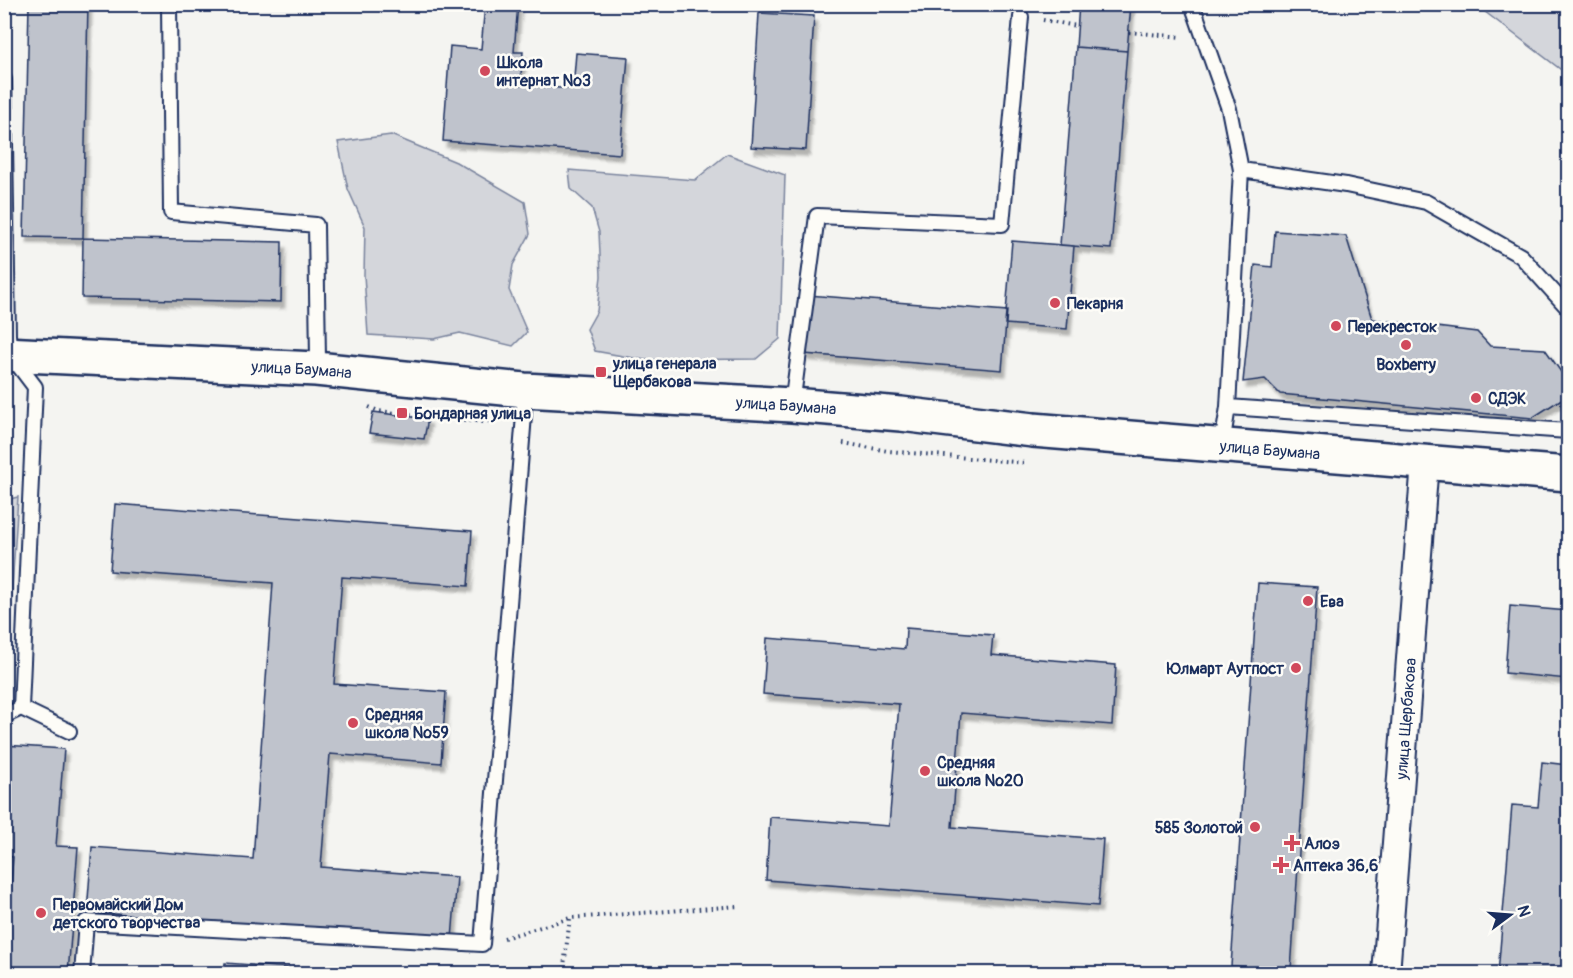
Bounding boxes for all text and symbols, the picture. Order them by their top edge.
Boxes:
place label: Школа интернат №3 [496,53,591,91]
marker: Школа интернат №3 [478,64,492,78]
place label: Пекарня [1067,294,1124,314]
marker: Пекарня [1048,296,1062,310]
place label: Перекресток [1348,317,1437,337]
marker: Перекресток [1329,319,1343,333]
marker: Boxberry [1399,338,1413,352]
place label: улица генерала Щербакова [612,354,717,392]
place label: Boxberry [1376,355,1436,375]
street label: улица Баумана [250,357,353,384]
marker: улица генерала Щербакова [594,365,608,379]
place label: СДЭК [1488,389,1526,409]
marker: СДЭК [1469,391,1483,405]
street label: улица Баумана [734,393,837,420]
place label: Бондарная улица [414,404,532,424]
marker: Бондарная улица [395,406,409,420]
street label: улица Баумана [1218,436,1321,465]
place label: Ева [1320,592,1344,612]
marker: Ева [1301,594,1315,608]
street label: улица Щербакова [1392,657,1421,781]
place label: Юлмарт Аутпост [1166,659,1285,679]
marker: Юлмарт Аутпост [1289,661,1303,675]
place label: Средняя школа №59 [365,705,449,743]
marker: Средняя школа №59 [346,716,360,730]
place label: Средняя школа №20 [937,753,1024,791]
marker: Средняя школа №20 [918,764,932,778]
place label: 585 Золотой [1155,818,1243,838]
marker: 585 Золотой [1248,820,1262,834]
place label: Алоэ [1304,834,1340,854]
marker: Алоэ [1285,836,1299,850]
place label: Аптека 36,6 [1293,856,1378,876]
marker: Аптека 36,6 [1274,858,1288,872]
north arrow [1480,885,1540,945]
place label: Первомайский Дом детского творчества [52,895,201,933]
text: N [1512,903,1535,919]
marker: Первомайский Дом детского творчества [34,906,48,920]

